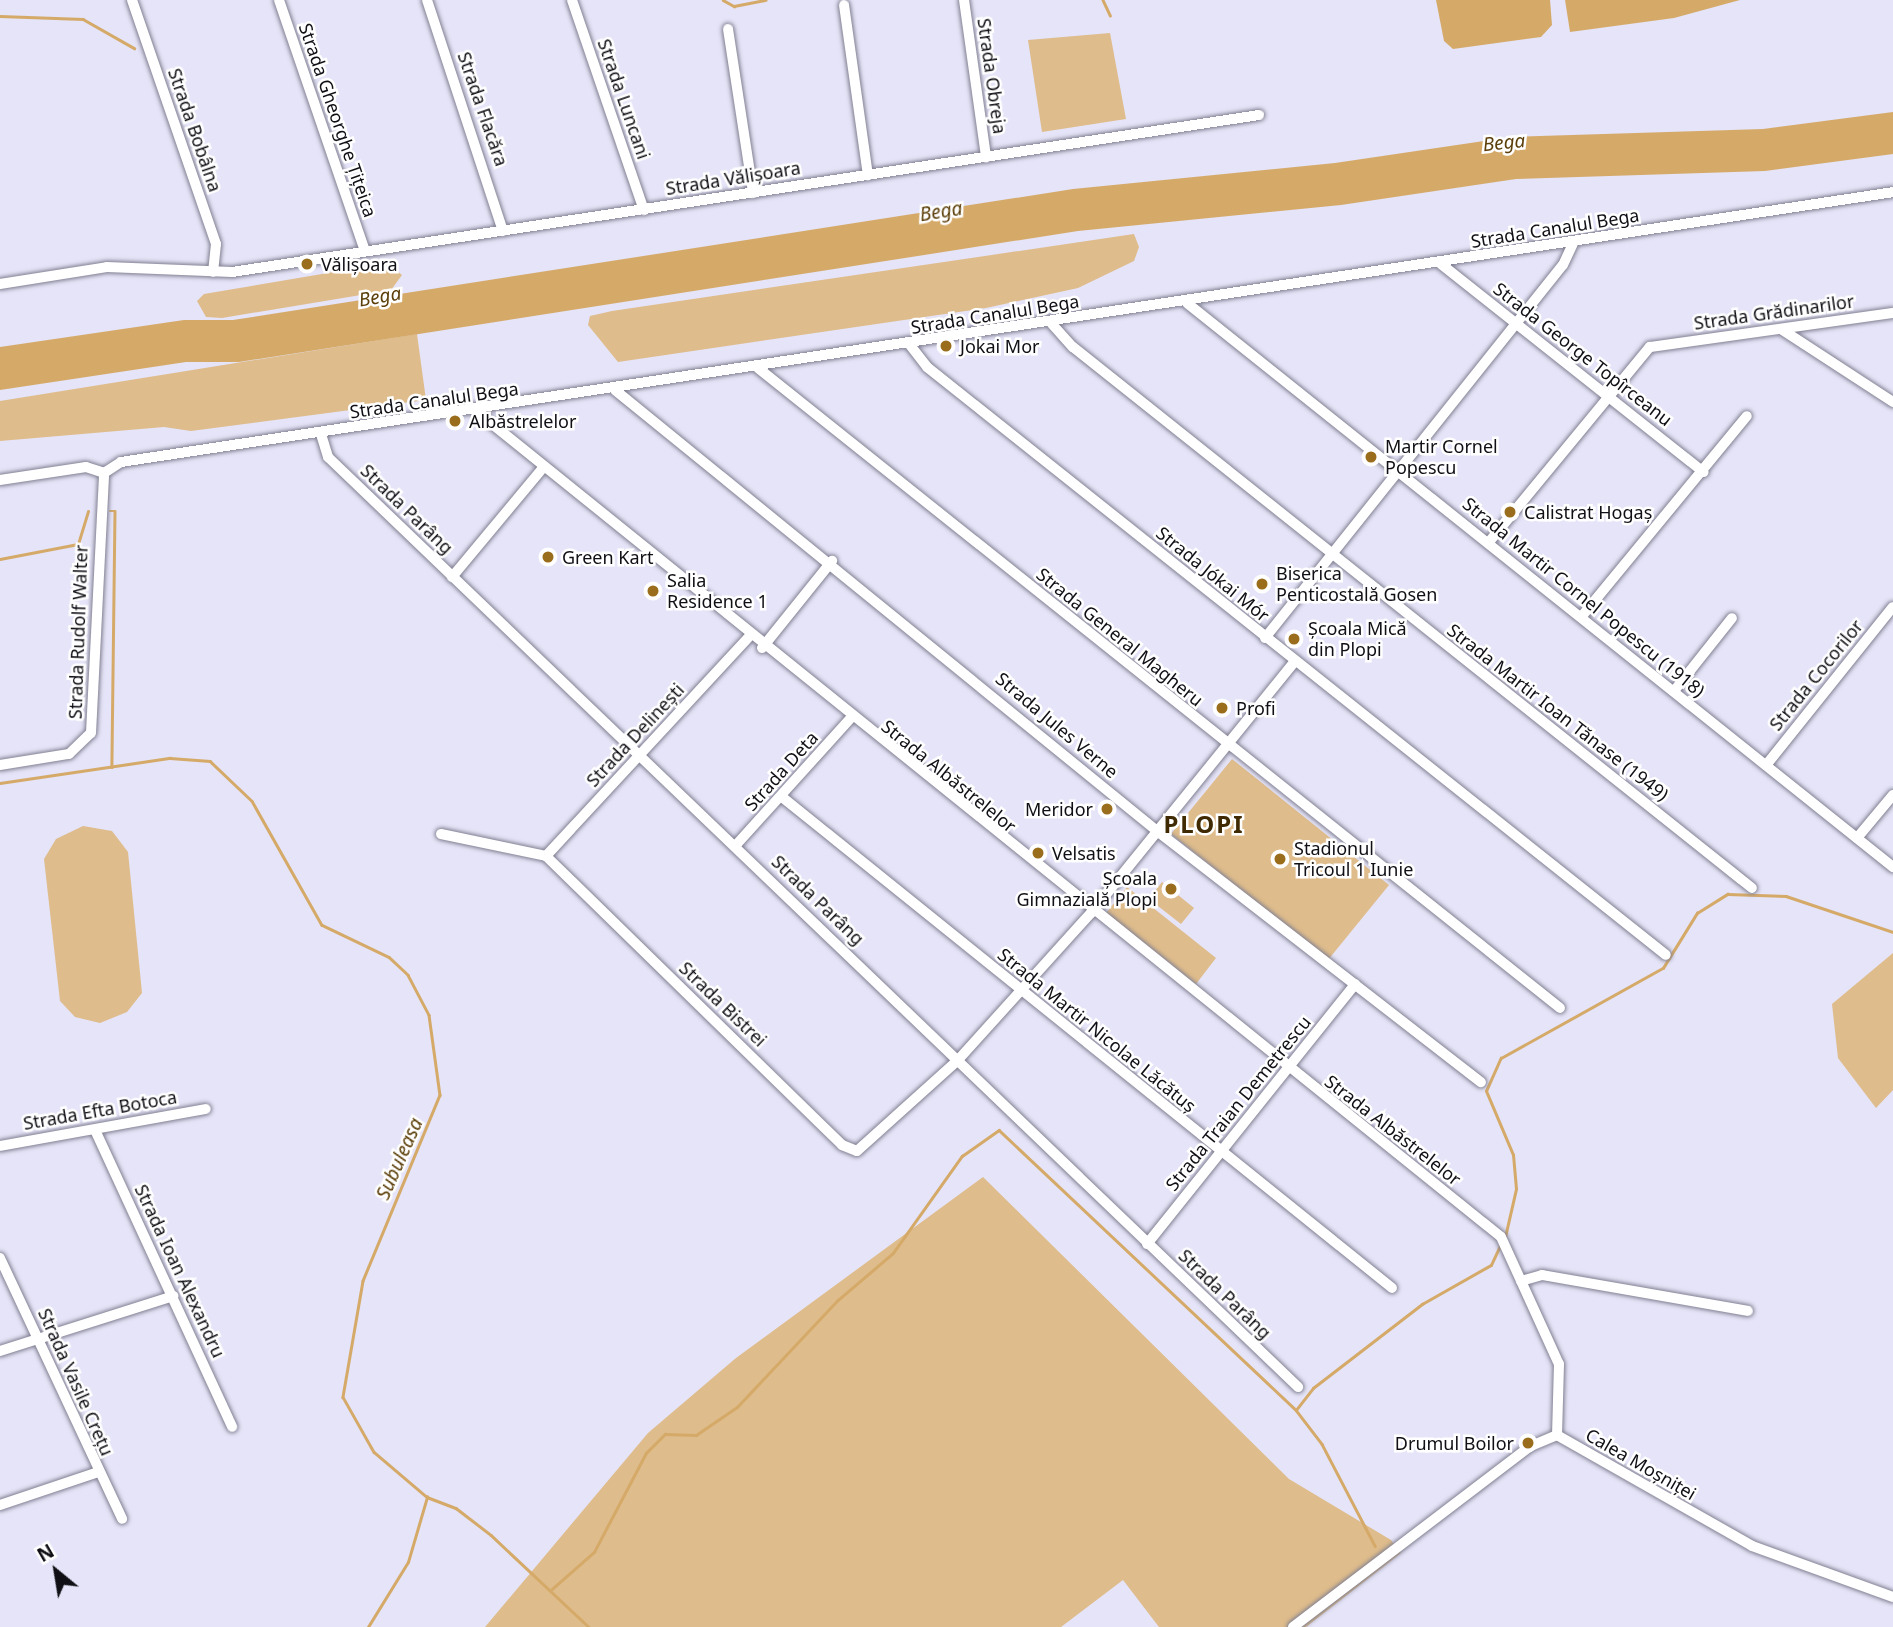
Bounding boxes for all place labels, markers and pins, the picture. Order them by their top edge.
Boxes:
place label: Vălișoara [321,253,398,275]
marker: Vălișoara [299,256,315,272]
place label: Jokai Mor [960,335,1039,357]
marker: Jokai Mor [938,338,954,354]
place label: Albăstrelelor [469,410,576,432]
marker: Albăstrelelor [447,413,463,429]
place label: Martir Cornel Popescu [1385,436,1498,478]
marker: Martir Cornel Popescu [1363,449,1379,465]
place label: Calistrat Hogaș [1524,501,1652,523]
marker: Calistrat Hogaș [1502,504,1518,520]
place label: Green Kart [562,546,653,568]
marker: Green Kart [540,549,556,565]
place label: Biserica Penticostală Gosen [1276,563,1437,606]
place label: Salia Residence 1 [667,570,768,612]
marker: Biserica Penticostală Gosen [1254,576,1270,592]
marker: Salia Residence 1 [645,583,661,599]
place label: Școala Mică din Plopi [1308,618,1407,660]
marker: Școala Mică din Plopi [1286,631,1302,647]
place label: Profi [1236,697,1276,719]
marker: Profi [1214,700,1230,716]
place label: Meridor [1025,798,1093,820]
marker: Meridor [1099,801,1115,817]
place label: Stadionul Tricoul 1 Iunie [1294,838,1413,880]
place label: Velsatis [1052,842,1116,864]
marker: Velsatis [1030,845,1046,861]
marker: Stadionul Tricoul 1 Iunie [1272,851,1288,867]
place label: Școala Gimnazială Plopi [1016,868,1157,910]
marker: Școala Gimnazială Plopi [1163,881,1179,897]
place label: Drumul Boilor [1395,1432,1514,1454]
marker: Drumul Boilor [1520,1435,1536,1451]

